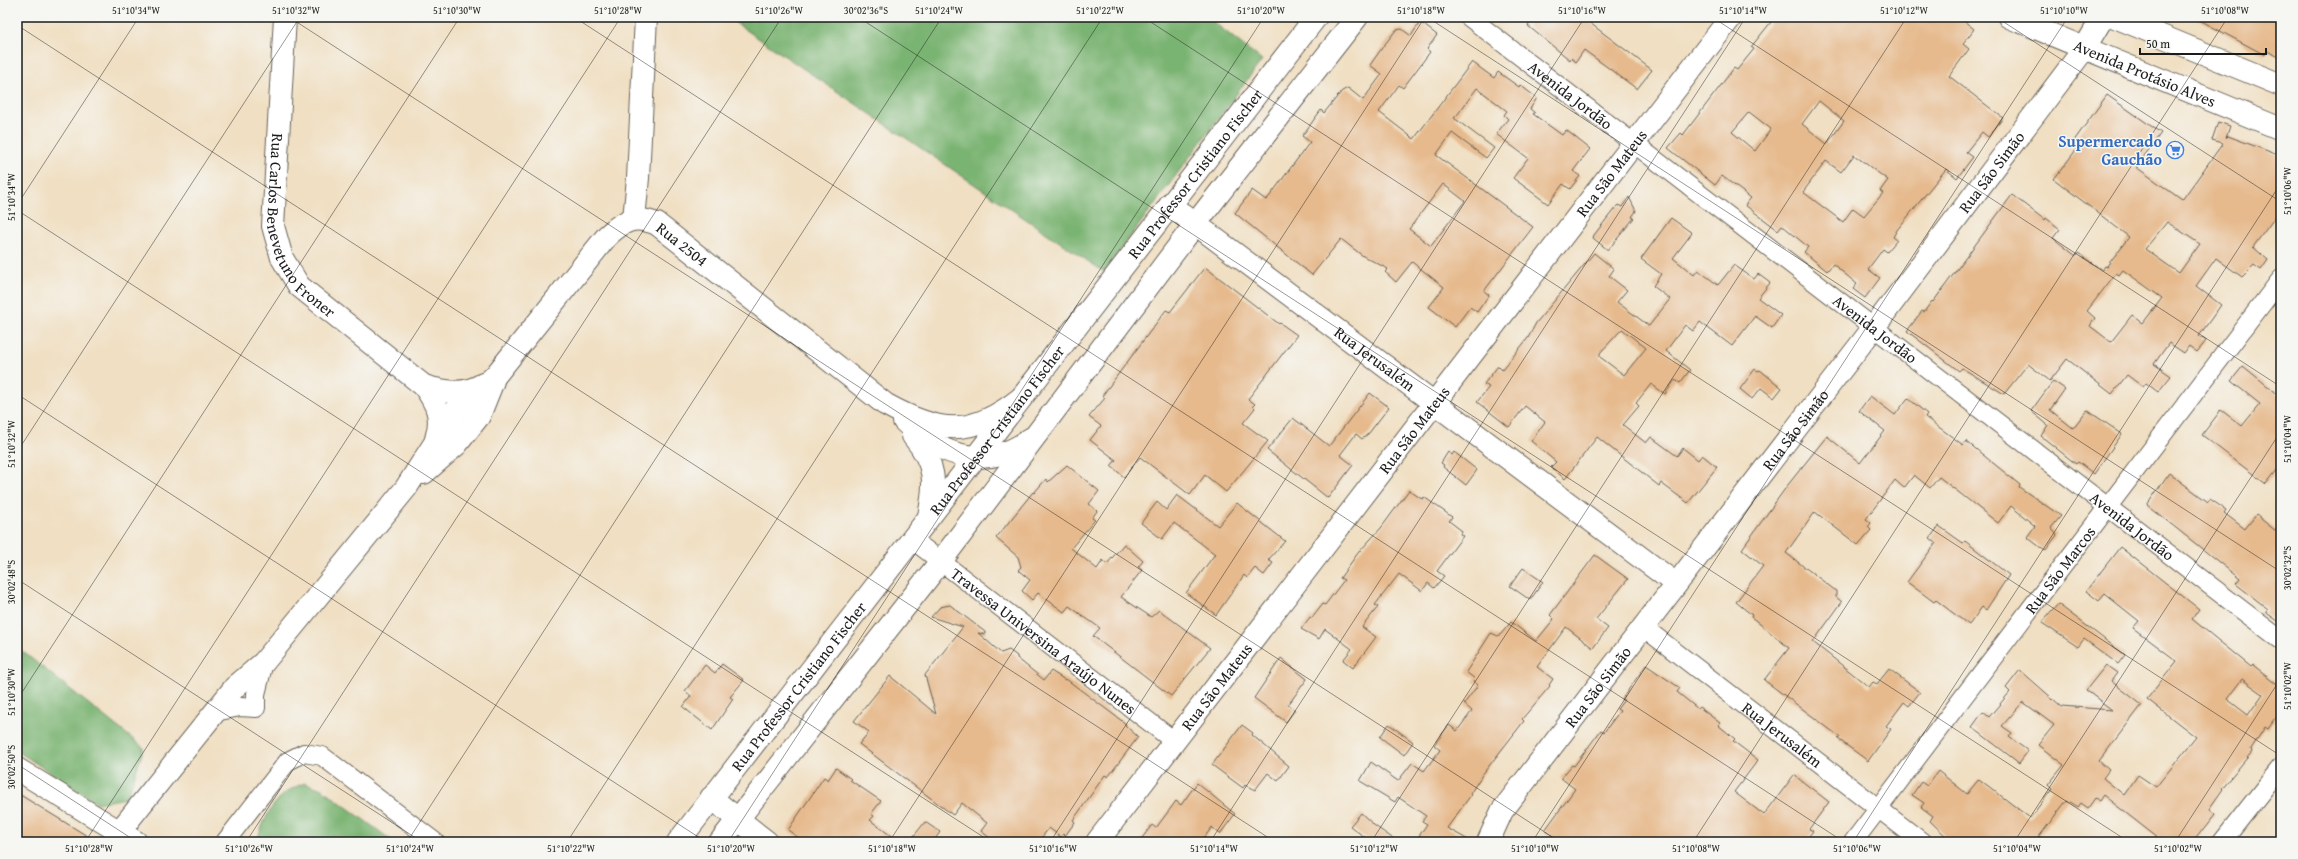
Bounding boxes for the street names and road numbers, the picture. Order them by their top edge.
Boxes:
street label: Avenida Protásio Alves [2070,33,2220,113]
street label: Avenida Jordão [1523,55,1618,135]
street label: Rua Professor Cristiano Fischer [1122,83,1269,264]
street label: Rua São Mateus [1570,124,1653,222]
street label: Rua São Simão [1952,126,2030,218]
street label: Rua Carlos Benevetuno Froner [261,133,341,323]
street label: Rua 2504 [651,216,713,272]
street label: Avenida Jordão [1828,288,1923,369]
street label: Rua Jerusalém [1329,320,1420,397]
street label: Rua Professor Cristiano Fischer [923,340,1070,520]
street label: Rua São Mateus [1372,381,1455,479]
street label: Rua São Simão [1756,384,1834,475]
street label: Avenida Jordão [2085,486,2180,566]
street label: Rua São Marcos [2019,521,2101,619]
street label: Travessa Universina Araújo Nunes [946,561,1142,720]
street label: Rua Professor Cristiano Fischer [725,596,872,776]
street label: Rua São Mateus [1175,638,1258,735]
street label: Rua São Simão [1559,641,1637,732]
street label: Rua Jerusalém [1737,696,1828,773]

